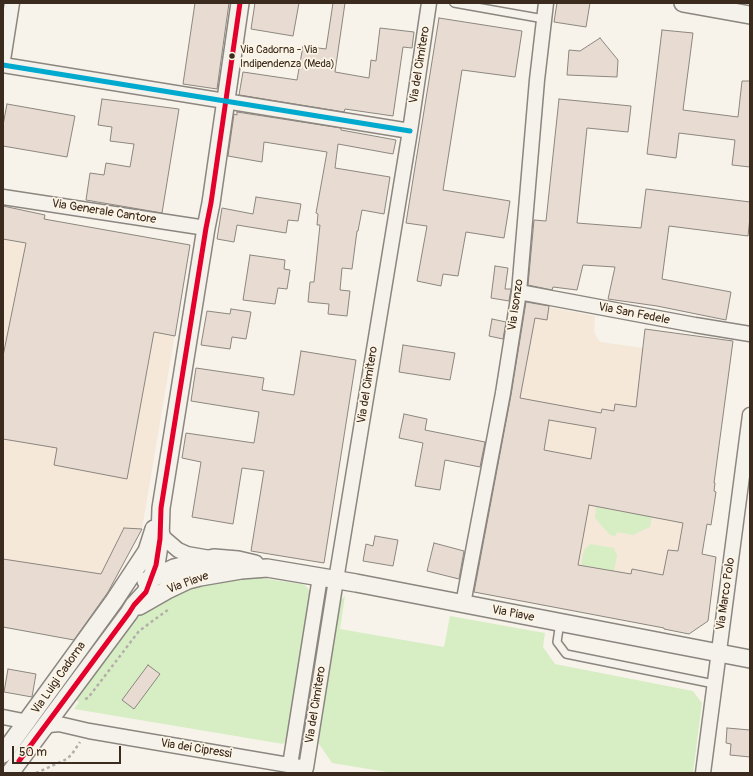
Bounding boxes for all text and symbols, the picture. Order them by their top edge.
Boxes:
street label: Via del Cimitero [407,25,433,105]
place label: Via Cadorna - Via Indipendenza (Meda) [240,43,335,69]
marker: Via Cadorna - Via Indipendenza (Meda) [227,51,237,61]
street label: Via Generale Cantore [51,197,157,227]
street label: Via Isonzo [505,278,527,332]
street label: Via San Fedele [597,300,671,328]
street label: Via del Cimitero [355,345,381,425]
street label: Via Marco Polo [714,557,738,631]
street label: Via Piave [165,569,211,597]
street label: Via Piave [490,603,536,625]
street label: Via Luigi Cadorna [29,639,89,717]
street label: Via del Cimitero [303,665,329,745]
street label: Via dei Cipressi [159,736,233,762]
scale bar [14,738,123,764]
text: 50 m [19,745,47,760]

